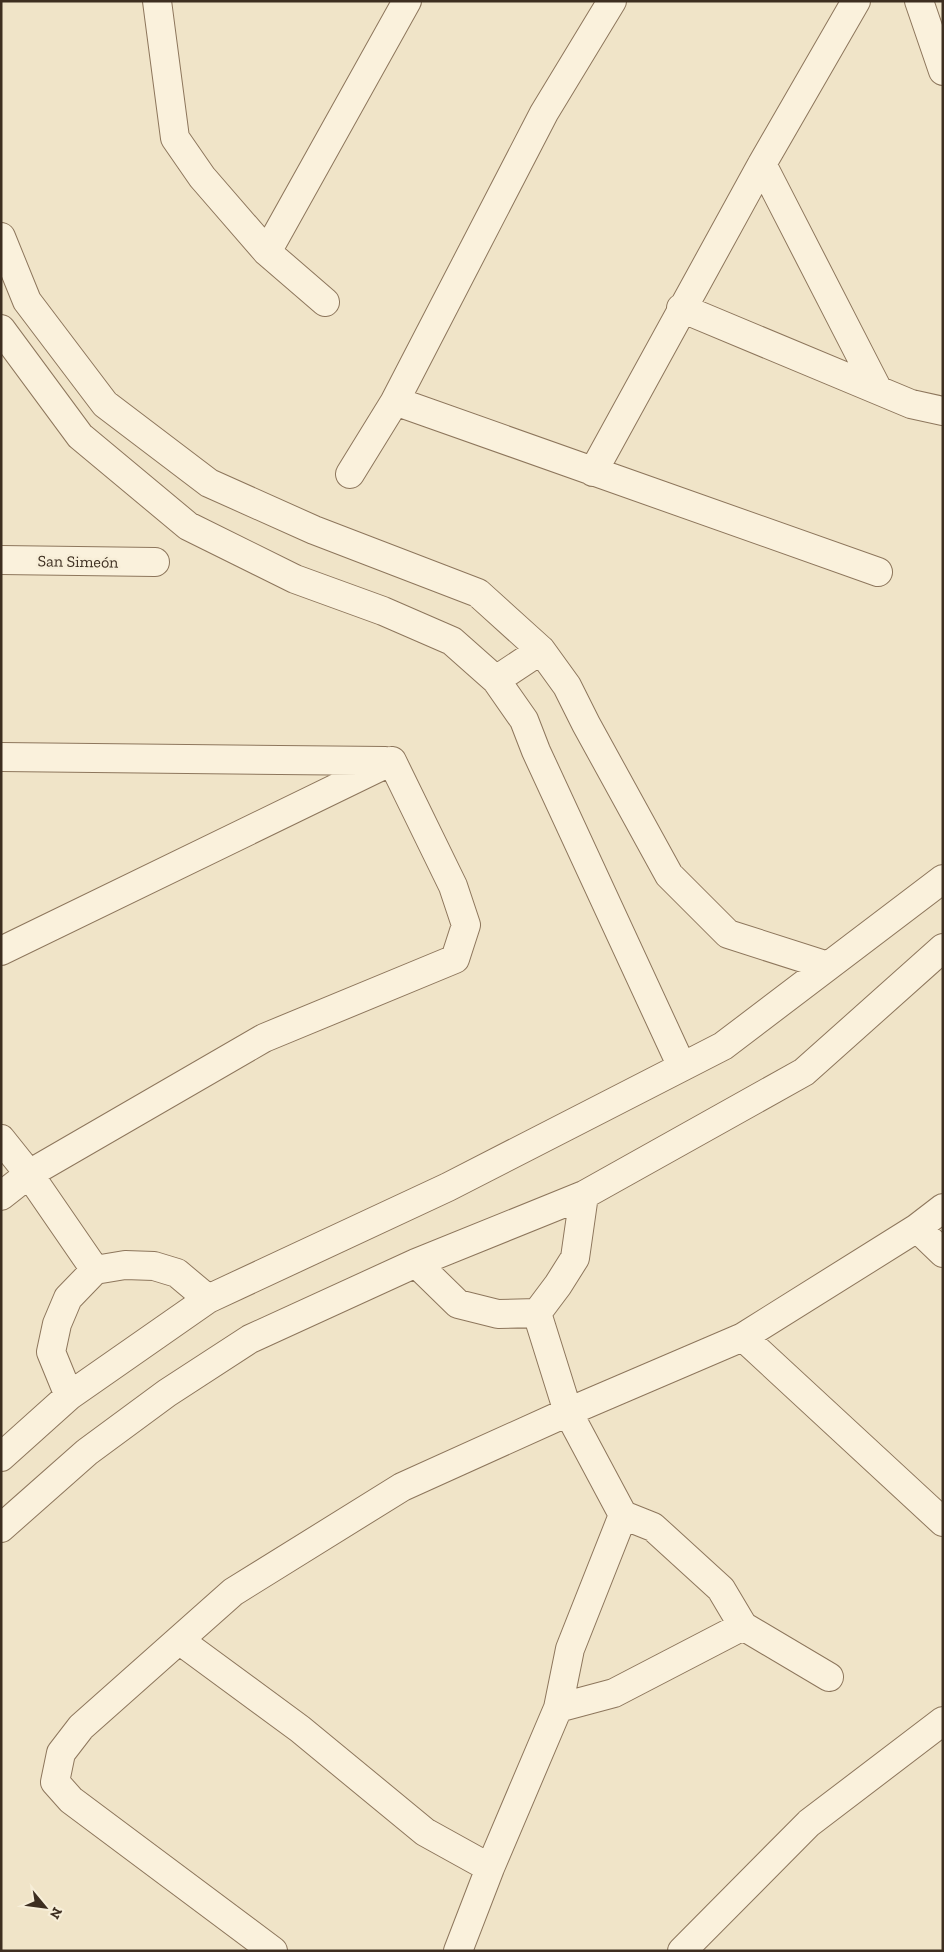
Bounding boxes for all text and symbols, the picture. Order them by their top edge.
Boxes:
street label: San Simeón [37,551,119,572]
north arrow [20,1882,70,1932]
text: N [46,1904,66,1922]

